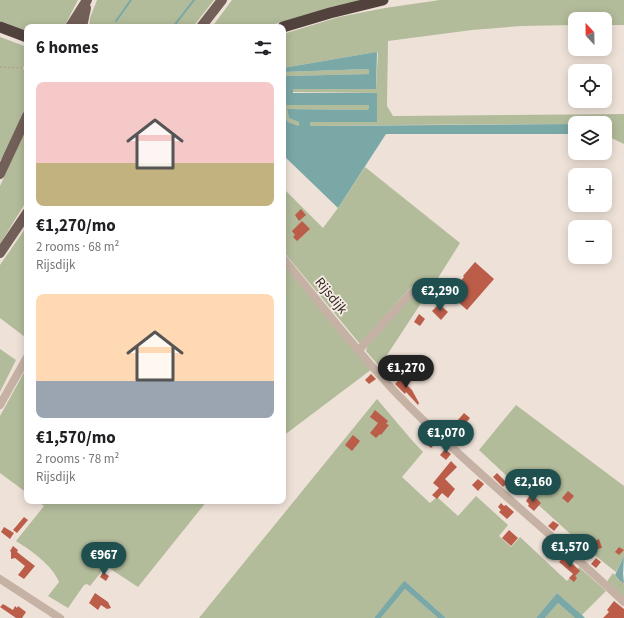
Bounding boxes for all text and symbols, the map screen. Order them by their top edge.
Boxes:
north arrow [568,12,612,56]
map controls [568,12,612,264]
text: 6 homes [36,36,98,60]
icon: filters [252,37,274,59]
button: locate [568,64,612,108]
icon: home [119,108,191,180]
button: layers [568,116,612,160]
button: + [568,168,612,212]
text: €1,270/mo [36,214,116,238]
button: − [568,220,612,264]
text: 2 rooms · 68 m² [36,238,119,256]
text: Rijsdijk [36,256,75,274]
street label: Rijsdijk [310,273,352,319]
pin: €2,290 [407,278,473,312]
text: €2,290 [421,282,459,300]
icon: home [119,320,191,392]
pin: €1,270 [373,355,439,389]
text: €1,270 [387,359,425,377]
pin: €1,070 [413,420,479,454]
text: €1,070 [427,424,465,442]
text: €1,570/mo [36,426,116,450]
text: 2 rooms · 78 m² [36,450,119,468]
text: Rijsdijk [36,468,75,486]
pin: €2,160 [500,469,566,503]
text: €2,160 [514,473,552,491]
pin: €1,570 [537,534,603,568]
text: €1,570 [551,538,589,556]
pin: €967 [80,542,128,576]
text: €967 [90,546,118,564]

